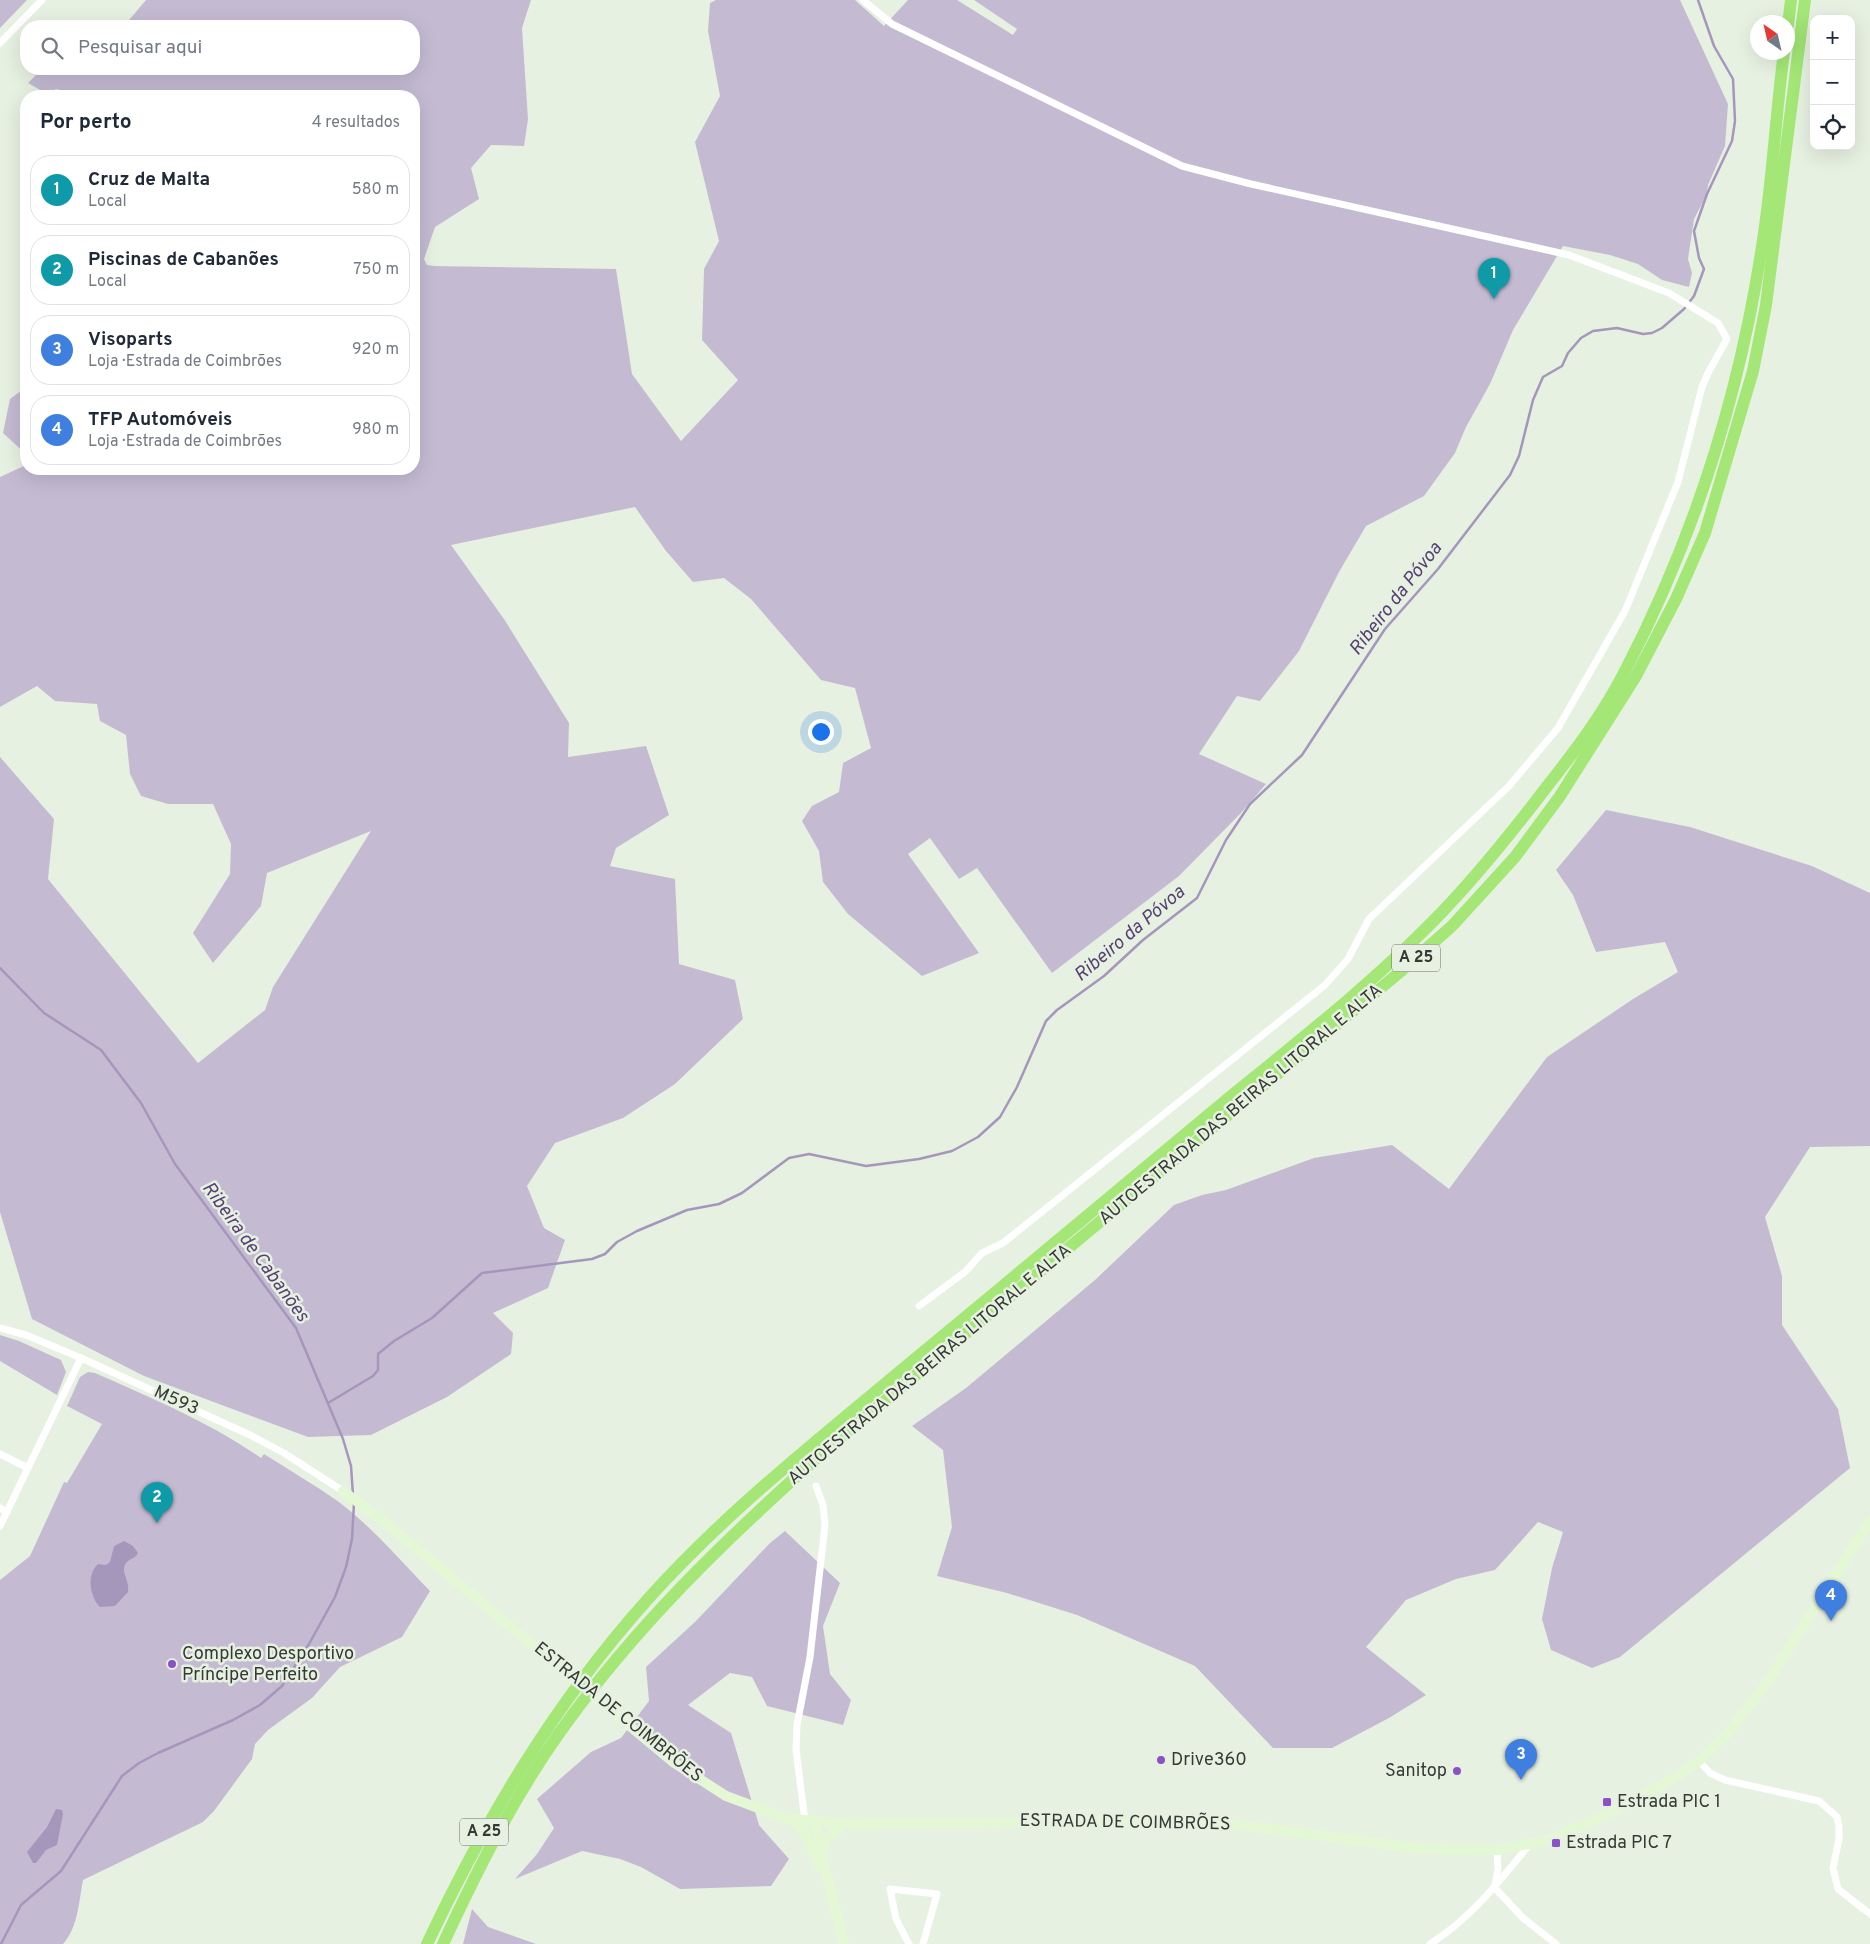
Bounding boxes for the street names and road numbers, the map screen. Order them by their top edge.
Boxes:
road number: A 25 [1392,944,1440,971]
street label: AUTOESTRADA DAS BEIRAS LITORAL E ALTA [1094,979,1388,1231]
street label: AUTOESTRADA DAS BEIRAS LITORAL E ALTA [783,1239,1077,1491]
street label: M593 [150,1381,202,1421]
street label: ESTRADA DE COIMBRÕES [529,1636,708,1788]
street label: ESTRADA DE COIMBRÕES [1019,1808,1231,1836]
road number: A 25 [460,1818,508,1845]

